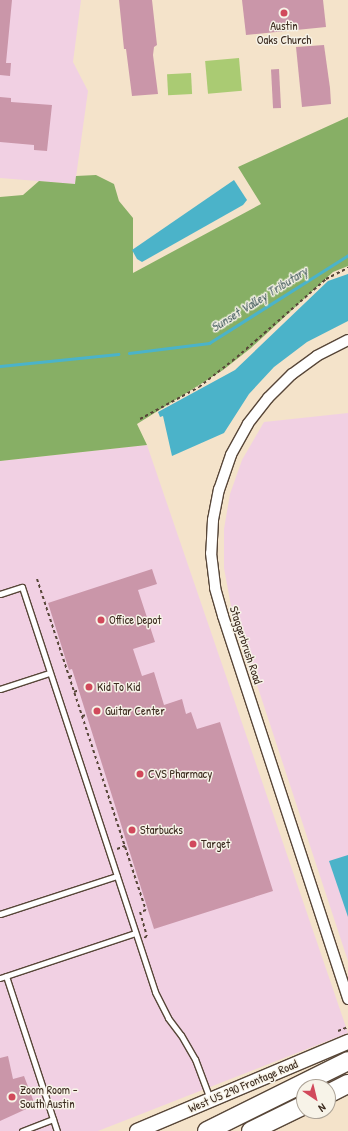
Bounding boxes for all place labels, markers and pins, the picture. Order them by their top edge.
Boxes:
marker: Austin Oaks Church [279,8,289,18]
place label: Austin Oaks Church [257,19,311,47]
place label: Office Depot [109,613,161,627]
marker: Office Depot [96,615,106,625]
place label: Kid To Kid [97,680,140,694]
marker: Kid To Kid [84,682,94,692]
place label: Guitar Center [105,704,165,718]
marker: Guitar Center [92,706,102,716]
place label: CVS Pharmacy [148,767,212,781]
marker: CVS Pharmacy [135,769,145,779]
place label: Starbucks [140,823,183,837]
marker: Starbucks [127,825,137,835]
place label: Target [201,837,230,851]
marker: Target [188,839,198,849]
place label: Zoom Room - South Austin [20,1083,78,1111]
marker: Zoom Room - South Austin [7,1092,17,1102]

